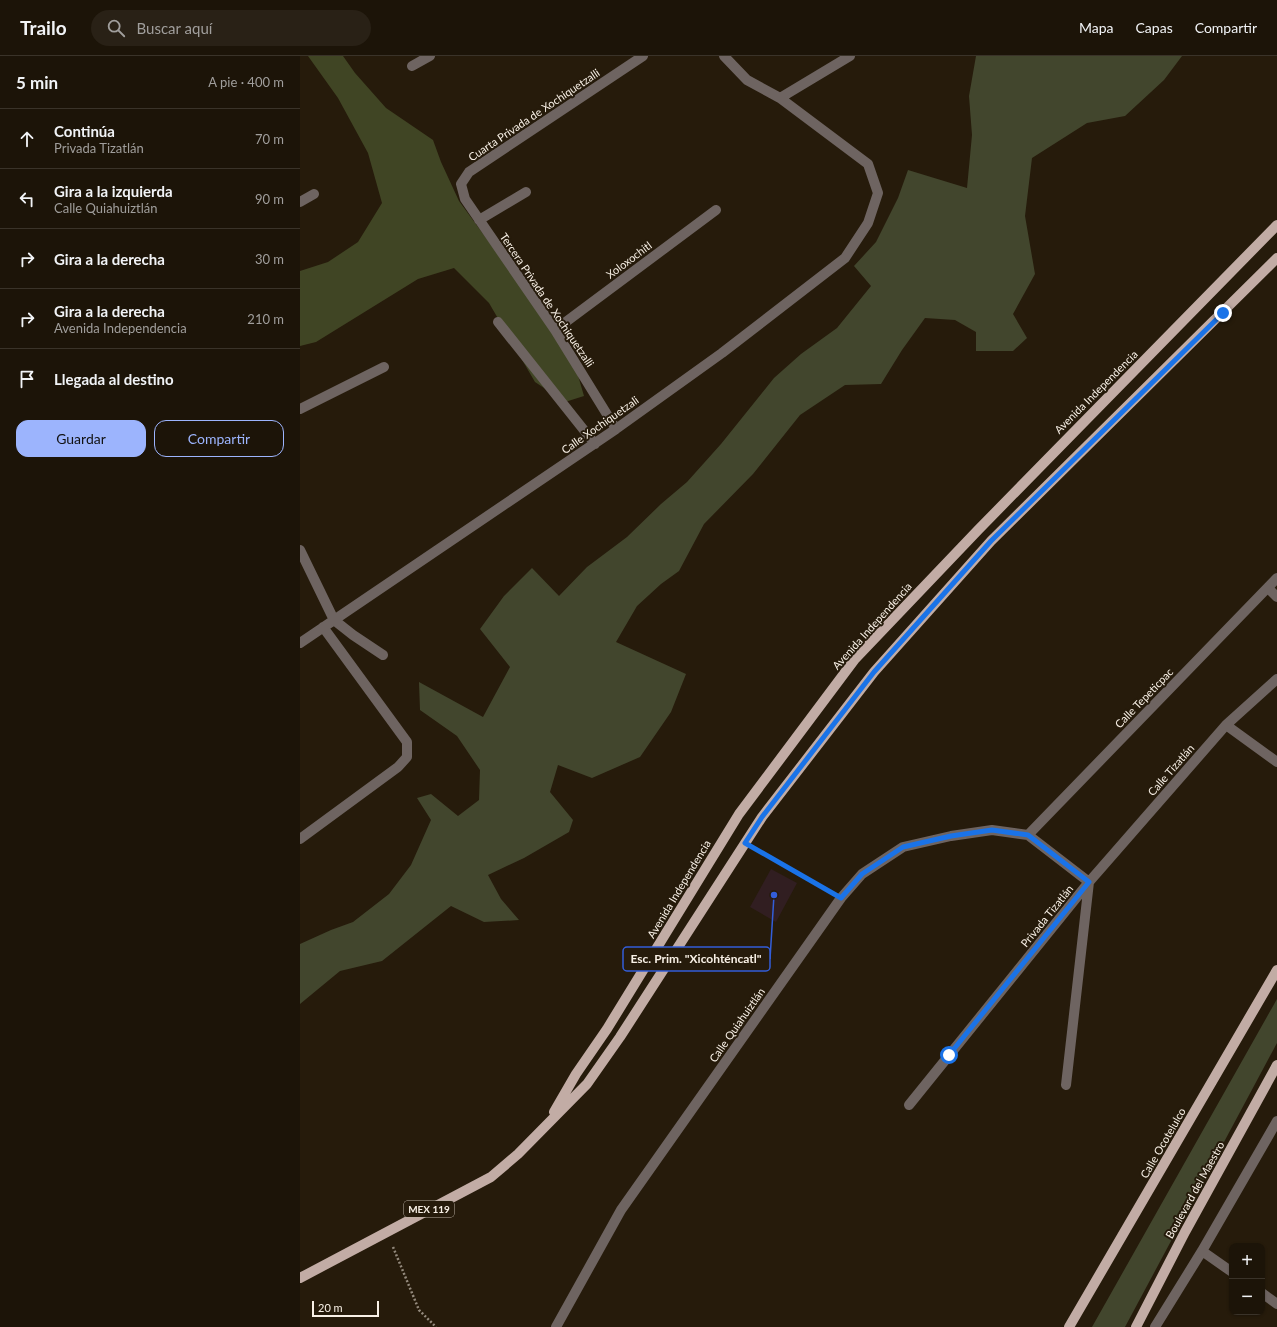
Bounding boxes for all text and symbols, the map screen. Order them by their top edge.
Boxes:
search box [91,10,371,46]
text: Trailo [20,16,67,39]
icon: search [105,17,127,39]
text: Buscar aquí [137,19,212,37]
text: Mapa [1079,19,1114,36]
text: Capas [1136,19,1173,36]
text: Compartir [1195,19,1257,36]
street label: Cuarta Privada de Xochiquetzalli [466,65,602,164]
text: 5 min [16,72,58,93]
text: A pie · 400 m [208,74,284,90]
text: Continúa [54,122,115,140]
icon: ahead [16,128,38,150]
text: 70 m [255,131,284,147]
text: Privada Tizatlán [54,140,144,156]
text: Gira a la izquierda [54,182,173,200]
icon: left [16,188,38,210]
text: 90 m [255,191,284,207]
text: Calle Quiahuiztlán [54,200,158,216]
street label: Tercera Privada de Xochiquetzalli [498,230,597,369]
street label: Xoloxochitl [603,238,654,281]
icon: right [16,248,38,270]
text: Gira a la derecha [54,250,165,268]
text: 30 m [255,251,284,267]
text: Gira a la derecha [54,302,165,320]
route end [1214,304,1232,322]
icon: right [16,308,38,330]
text: 210 m [247,311,284,327]
text: Avenida Independencia [54,320,187,336]
street label: Avenida Independencia [1051,347,1140,436]
icon: arrive [16,368,38,390]
text: Llegada al destino [54,370,174,388]
street label: Calle Xochiquetzali [559,393,641,456]
button: Guardar [16,420,146,457]
button: Compartir [154,420,284,457]
street label: Avenida Independencia [829,580,914,672]
street label: Calle Tepeticpac [1112,665,1175,730]
street label: Calle Tizatlán [1145,741,1196,798]
street label: Avenida Independencia [644,837,713,940]
street label: Privada Tizatlán [1018,882,1076,949]
callout: Esc. Prim. "Xicohténcatl" [623,947,770,971]
text: Esc. Prim. "Xicohténcatl" [631,951,762,966]
street label: Calle Quiahuiztlán [706,985,767,1064]
route start [940,1046,958,1064]
street label: Calle Ocotelulco [1137,1105,1188,1180]
street label: Boulevard del Maestro [1162,1139,1227,1241]
road number: MEX 119 [404,1201,454,1217]
map controls [1229,1243,1265,1315]
button: + [1229,1243,1265,1279]
button: − [1229,1279,1265,1315]
scale bar [312,1299,379,1318]
text: 20 m [318,1301,343,1314]

